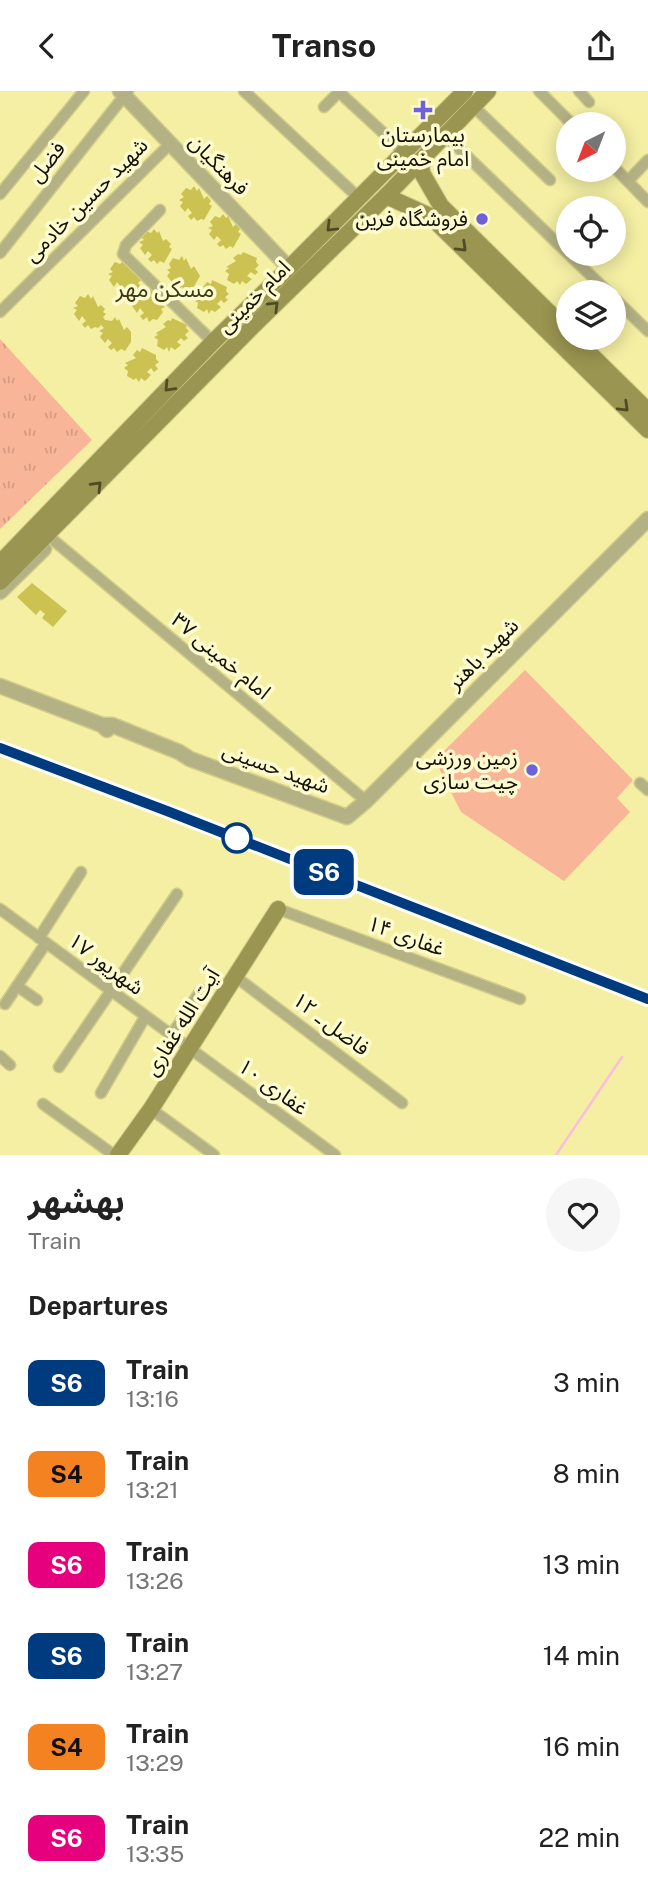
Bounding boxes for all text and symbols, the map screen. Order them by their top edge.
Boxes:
icon: back [28,27,66,65]
text: Transo [272,27,376,64]
icon: share [582,27,620,65]
marker: بیمارستان امام خمینی [413,100,433,120]
north arrow [556,112,626,182]
map controls [556,112,626,350]
place label: بیمارستان امام خمینی [377,122,469,175]
street label: فرهنگیان [184,129,254,200]
street label: شهید حسین خادمی [19,133,153,267]
street label: فضل [23,136,70,187]
button: locate [556,196,626,266]
place label: فروشگاه فرین [355,206,468,231]
marker: فروشگاه فرین [474,211,490,227]
one-way arrow [326,218,339,231]
one-way arrow [454,239,467,252]
street label: امام خمینی [212,255,298,341]
district label: مسکن مهر [115,275,214,303]
button: layers [556,280,626,350]
one-way arrow [266,302,278,314]
one-way arrow [165,379,178,392]
one-way arrow [616,398,629,411]
one-way arrow [89,481,102,494]
street label: امام خمینی ۳۷ [164,607,276,707]
street label: شهید باهنر [441,613,524,695]
street label: شهید حسینی [219,737,333,798]
place label: زمین ورزشی چیت سازی [416,745,518,795]
marker: زمین ورزشی چیت سازی [524,762,540,778]
unlabelled marker [222,823,252,853]
line badge: S6 [292,849,356,895]
text: S6 [308,858,340,886]
street label: غفاری ۱۴ [364,910,448,961]
street label: ۱۷ شهریور [64,927,149,1000]
street label: آیت الله غفاری [139,963,225,1080]
street label: فاضل ـ ۱۲ [288,987,375,1061]
street label: غفاری ۱۰ [234,1053,313,1120]
button: heart [546,1178,620,1252]
text: بهشهر [28,1182,125,1220]
text: Train [28,1227,81,1254]
text: Departures [28,1290,168,1321]
text: Train [126,1354,189,1385]
text: 3 min [553,1367,620,1398]
text: S6 [50,1369,83,1397]
text: 13:16 [126,1385,179,1412]
text: Train [126,1445,189,1476]
text: 8 min [553,1458,620,1489]
text: S4 [50,1460,83,1488]
text: 13:21 [126,1476,179,1503]
text: Train [126,1536,189,1567]
text: 13 min [543,1549,620,1580]
text: S6 [50,1551,83,1579]
text: 13:26 [126,1567,184,1594]
text: Train [126,1627,189,1658]
text: 14 min [543,1640,620,1671]
text: S6 [50,1642,83,1670]
text: 13:27 [126,1658,183,1685]
text: Train [126,1718,189,1749]
text: 16 min [543,1731,620,1762]
text: S4 [50,1733,83,1761]
text: 13:29 [126,1749,184,1776]
text: Train [126,1809,189,1840]
text: 22 min [539,1822,620,1853]
text: S6 [50,1824,83,1852]
text: 13:35 [126,1840,184,1867]

